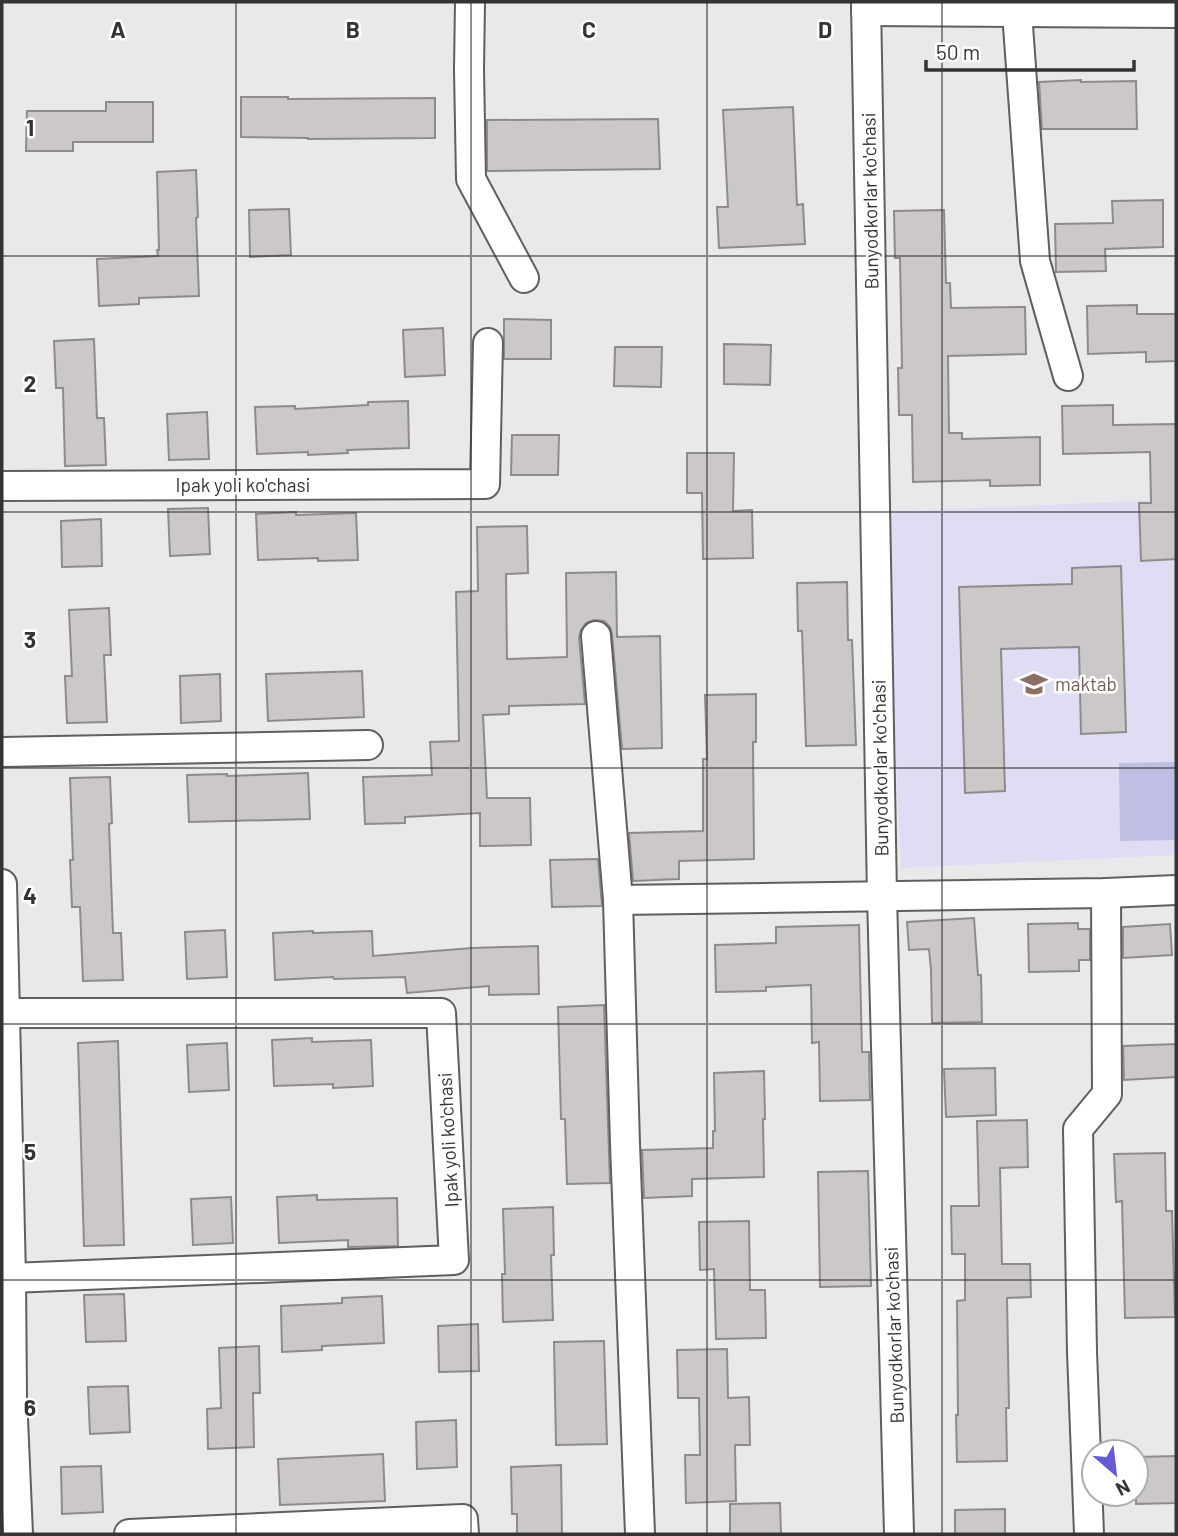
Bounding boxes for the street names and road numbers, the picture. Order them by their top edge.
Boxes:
street label: Bunyodkorlar ko'chasi [856,112,883,290]
street label: Ipak yoli ko'chasi [176,473,310,496]
street label: Bunyodkorlar ko'chasi [866,679,893,857]
street label: Ipak yoli ko'chasi [432,1072,463,1208]
street label: Bunyodkorlar ko'chasi [879,1246,908,1424]

